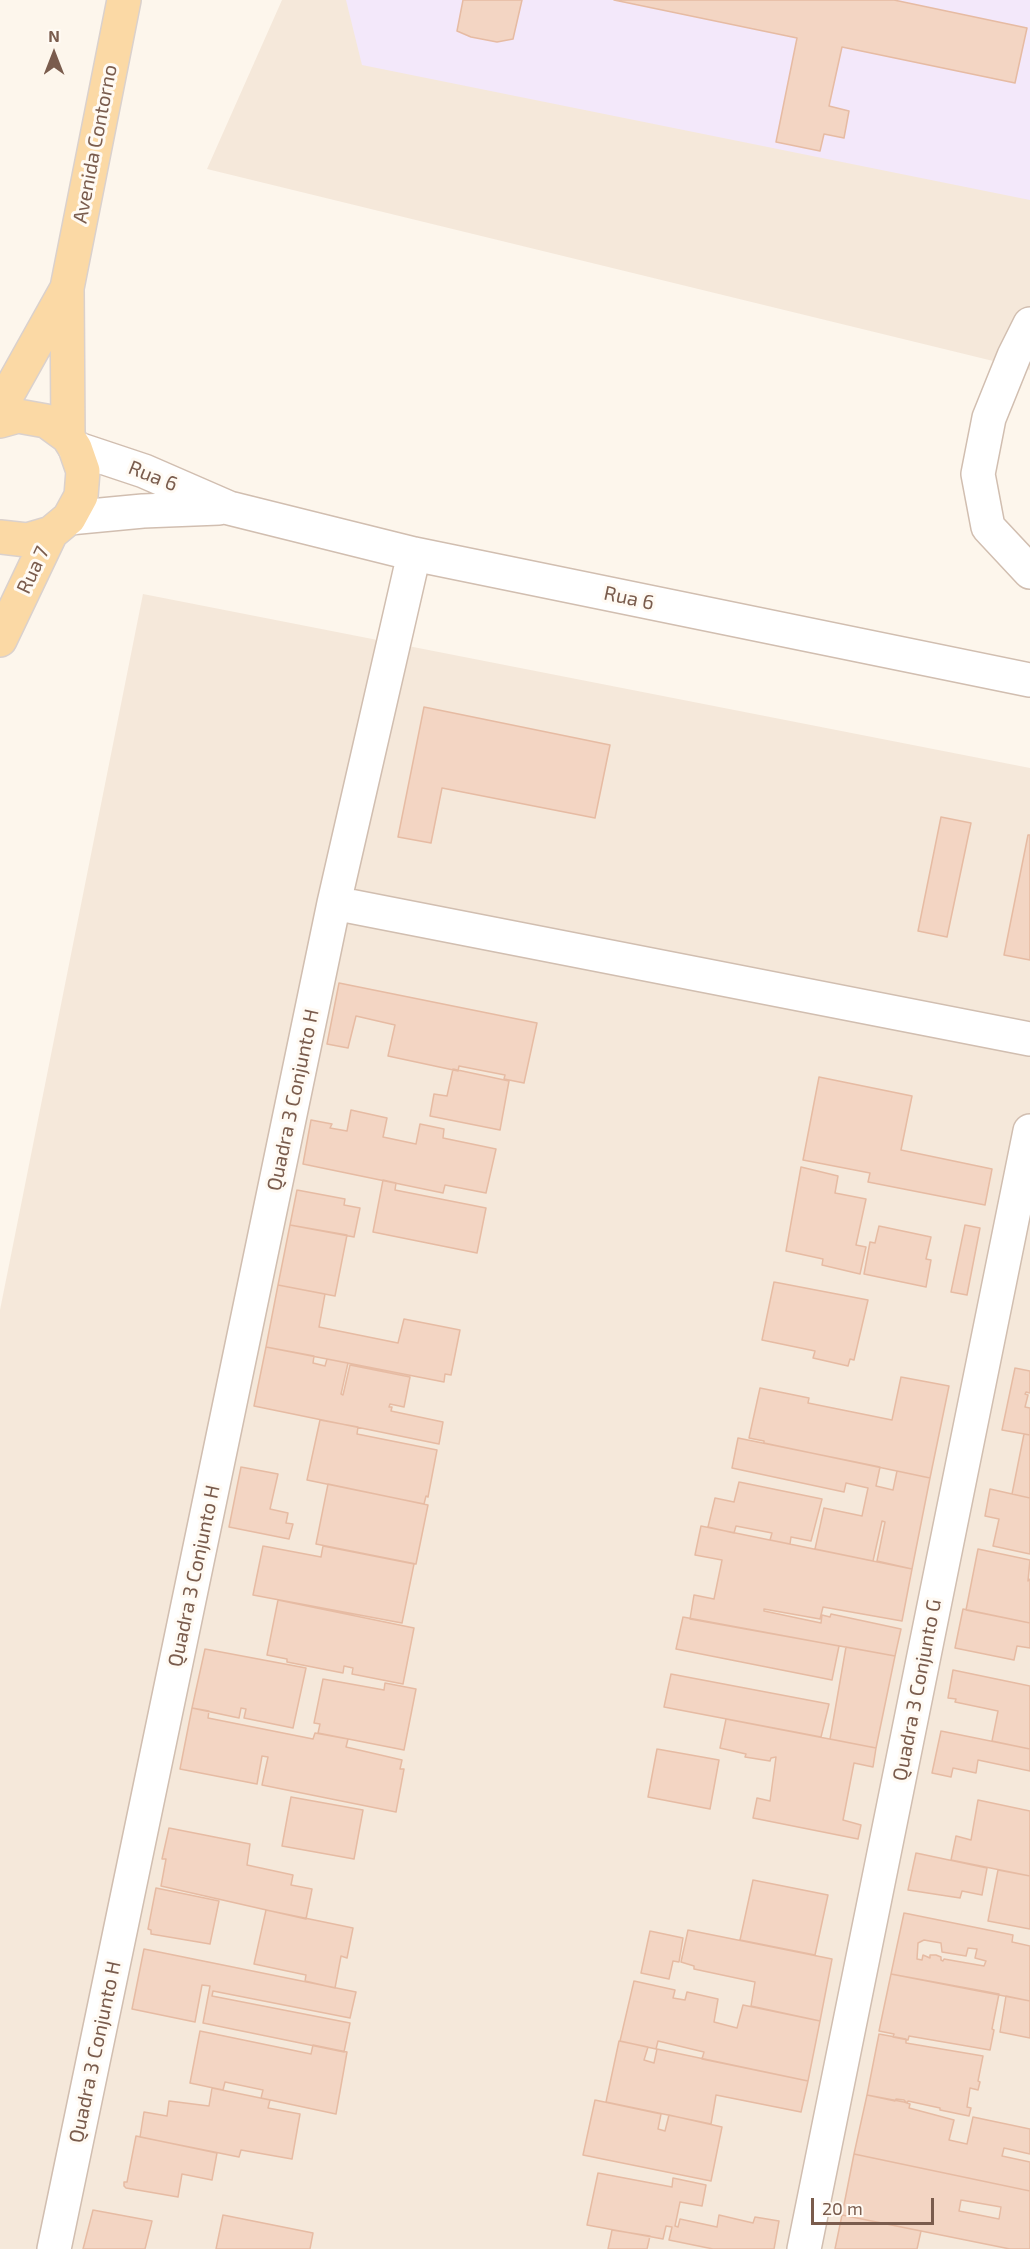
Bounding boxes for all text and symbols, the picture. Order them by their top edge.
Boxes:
north arrow [24,24,84,84]
text: N [48,26,60,45]
street label: Avenida Contorno [68,63,122,225]
street label: Rua 6 [125,455,181,497]
street label: Rua 7 [12,543,54,597]
street label: Rua 6 [602,581,656,615]
street label: Quadra 3 Conjunto H [262,1007,324,1193]
street label: Quadra 3 Conjunto H [163,1483,225,1669]
street label: Quadra 3 Conjunto G [888,1597,946,1783]
street label: Quadra 3 Conjunto H [64,1959,126,2145]
scale bar [814,2186,937,2224]
text: 20 m [822,2197,863,2219]

